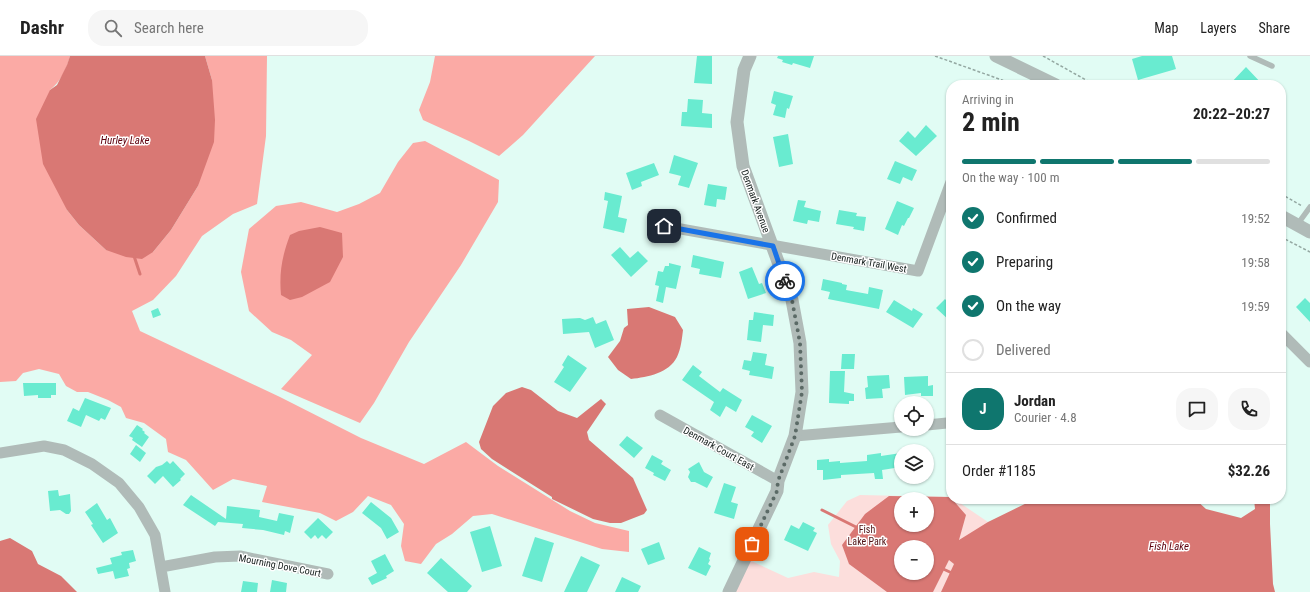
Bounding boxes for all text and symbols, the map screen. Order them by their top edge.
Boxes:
search box [88,10,368,46]
text: Dashr [20,16,64,39]
icon: search [102,17,124,39]
text: Search here [134,19,204,37]
text: Map [1154,20,1178,36]
text: Layers [1200,20,1237,36]
text: Share [1259,20,1290,36]
text: Arriving in [962,92,1014,107]
text: 20:22–20:27 [1193,105,1270,123]
text: 2 min [962,107,1020,137]
water label: Hurley Lake [100,134,150,147]
street label: Denmark Avenue [739,168,772,234]
text: On the way · 100 m [962,170,1059,185]
icon: check [962,207,984,229]
pin [647,209,681,243]
text: Confirmed [996,209,1057,227]
text: 19:52 [1241,211,1270,226]
icon: home [653,215,675,237]
street label: Denmark Trail West [830,250,907,275]
icon: check [962,251,984,273]
text: Preparing [996,253,1053,271]
text: 19:58 [1241,255,1270,270]
courier [765,261,805,301]
icon: bike [774,270,796,292]
icon: check [962,295,984,317]
text: On the way [996,297,1061,315]
text: 19:59 [1241,299,1270,314]
text: Delivered [996,341,1051,359]
button: chat [1176,388,1218,430]
button: phone [1228,388,1270,430]
text: Jordan [1014,392,1056,410]
map controls [894,396,934,580]
button: locate [894,396,934,436]
text: J [979,400,987,418]
text: Courier · 4.8 [1014,410,1077,425]
street label: Denmark Court East [682,425,756,472]
button: layers [894,444,934,484]
text: Order #1185 [962,462,1036,480]
text: $32.26 [1228,462,1270,480]
button: + [894,492,934,532]
park label: Fish Lake Park [848,524,887,547]
pin [735,527,769,561]
icon: bag [741,533,763,555]
button: − [894,540,934,580]
water label: Fish Lake [1149,540,1189,553]
street label: Mourning Dove Court [238,552,322,579]

